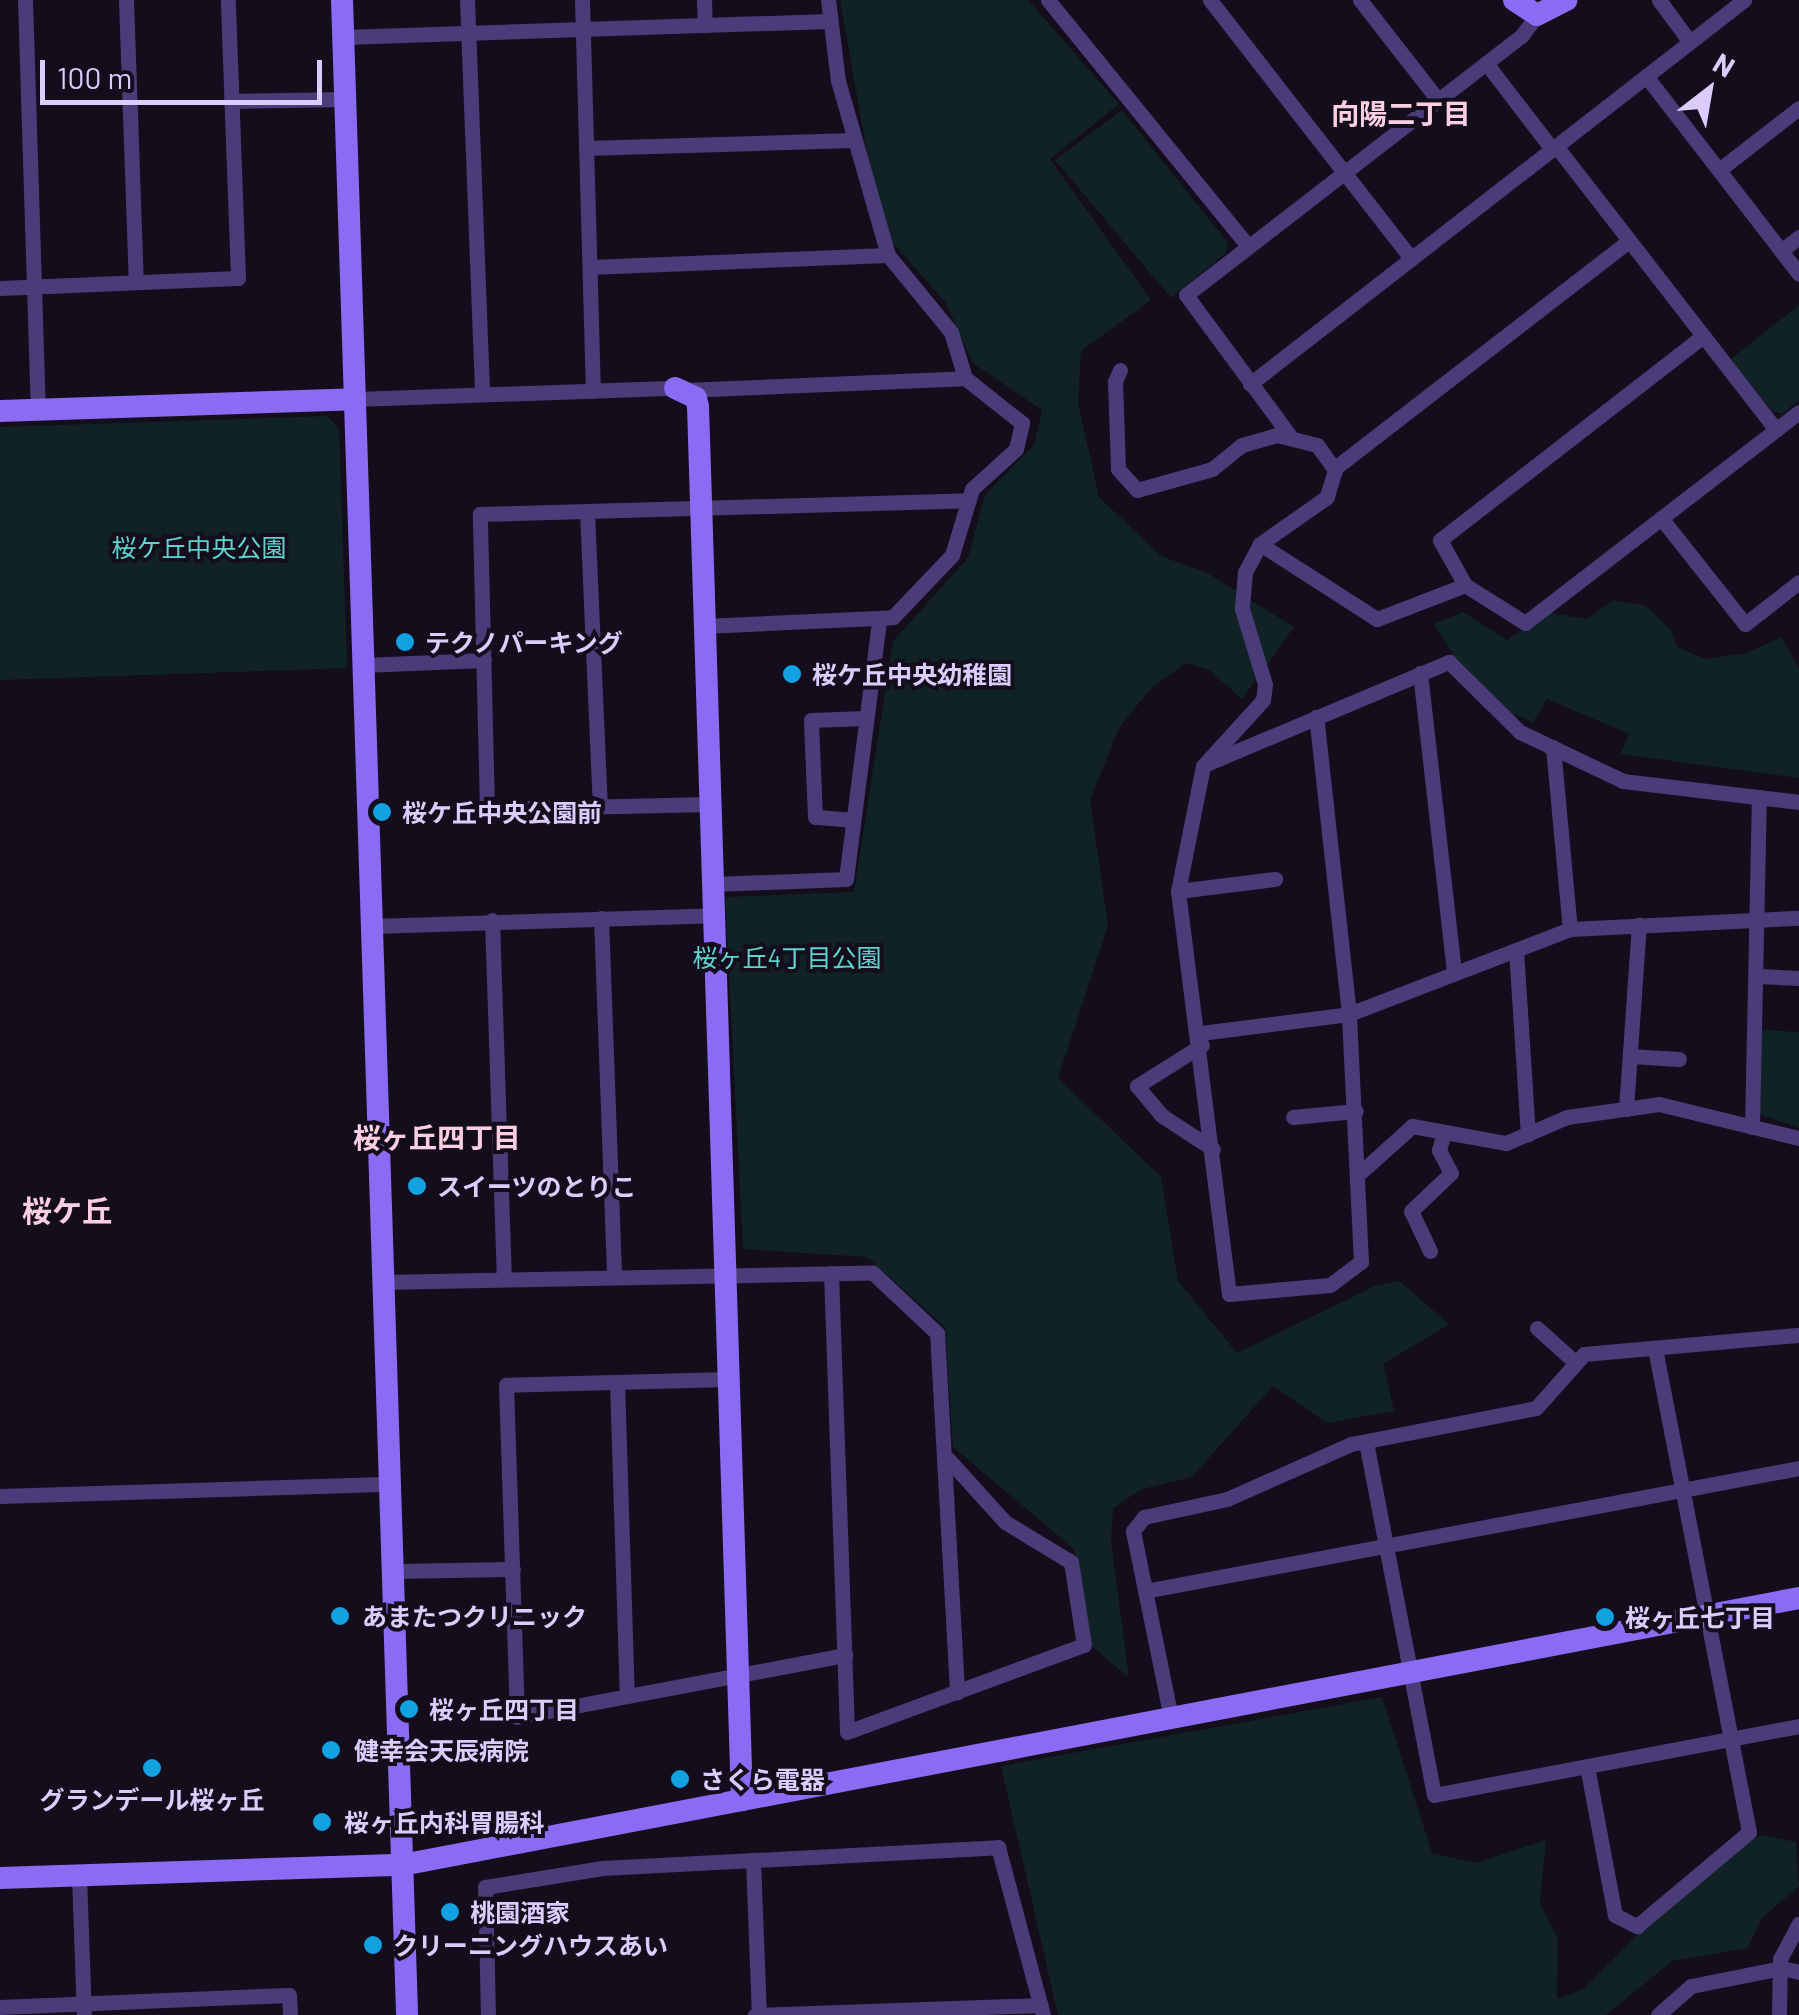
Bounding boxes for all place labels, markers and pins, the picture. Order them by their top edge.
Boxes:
place label: テクノパーキング [425,627,625,657]
marker: テクノパーキング [394,631,416,653]
place label: 桜ケ丘中央幼稚園 [812,659,1012,689]
marker: 桜ケ丘中央幼稚園 [781,663,803,685]
place label: 桜ケ丘中央公園前 [402,797,602,827]
marker: 桜ケ丘中央公園前 [371,801,393,823]
place label: スイーツのとりこ [437,1171,637,1201]
marker: スイーツのとりこ [406,1175,428,1197]
place label: あまたつクリニック [362,1601,587,1631]
place label: 桜ヶ丘七丁目 [1625,1602,1775,1632]
marker: あまたつクリニック [327,1603,353,1629]
marker: 桜ヶ丘七丁目 [1594,1606,1616,1628]
place label: 桜ヶ丘四丁目 [429,1694,579,1724]
marker: 桜ヶ丘四丁目 [398,1698,420,1720]
place label: 健幸会天辰病院 [354,1735,529,1765]
marker: 健幸会天辰病院 [318,1737,344,1763]
marker: グランデール桜ヶ丘 [141,1757,163,1779]
place label: さくら電器 [700,1764,825,1794]
marker: さくら電器 [669,1768,691,1790]
place label: グランデール桜ヶ丘 [40,1784,264,1814]
place label: 桜ヶ丘内科胃腸科 [344,1807,544,1837]
marker: 桜ヶ丘内科胃腸科 [309,1809,335,1835]
place label: 桃園酒家 [470,1897,570,1927]
marker: 桃園酒家 [439,1901,461,1923]
place label: クリーニングハウスあい [393,1930,668,1960]
marker: クリーニングハウスあい [362,1934,384,1956]

